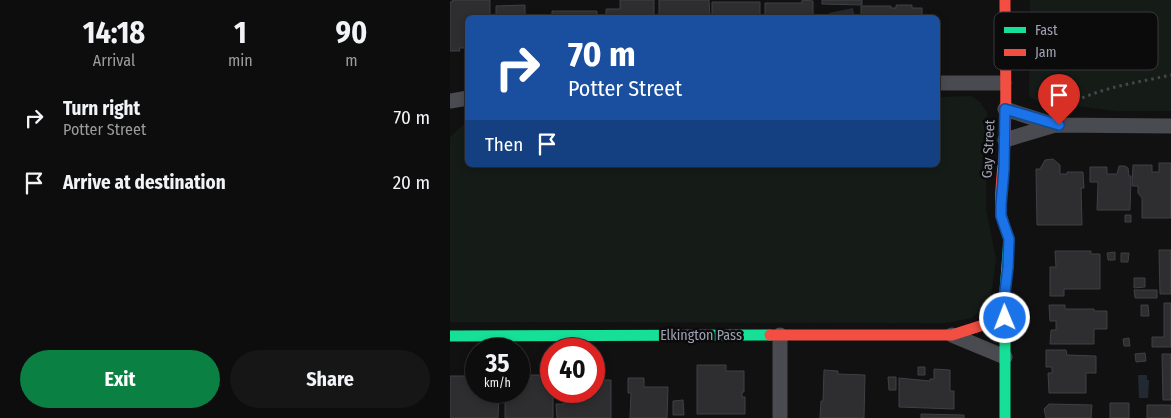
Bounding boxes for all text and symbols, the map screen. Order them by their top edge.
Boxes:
legend [994,12,1158,70]
text: 14:18 [83,15,145,51]
text: 1 [234,15,247,51]
text: 90 [335,15,367,51]
text: Fast [1035,22,1058,39]
text: 70 m [568,33,636,75]
icon: right [485,35,550,100]
text: Jam [1035,44,1056,61]
text: Arrival [93,51,135,70]
text: min [228,51,253,70]
text: m [345,51,357,70]
pin [1038,74,1080,125]
text: Potter Street [568,75,682,102]
icon: arrive [1045,81,1073,109]
text: Turn right [63,97,140,120]
icon: right [20,104,48,132]
text: 70 m [394,106,430,129]
street label: Gay Street [978,119,999,179]
text: Potter Street [63,120,146,139]
icon: arrive [533,130,561,158]
text: Then [485,133,523,156]
icon: arrive [20,169,48,197]
text: Arrive at destination [63,171,226,194]
text: 20 m [393,171,430,194]
position arrow [978,291,1030,343]
street label: Elkington Pass [660,327,742,344]
speed limit sign: 40 [540,338,605,403]
text: 35 [485,349,510,379]
button: Exit [20,350,220,408]
button: Share [230,350,430,408]
text: km/h [484,376,511,390]

